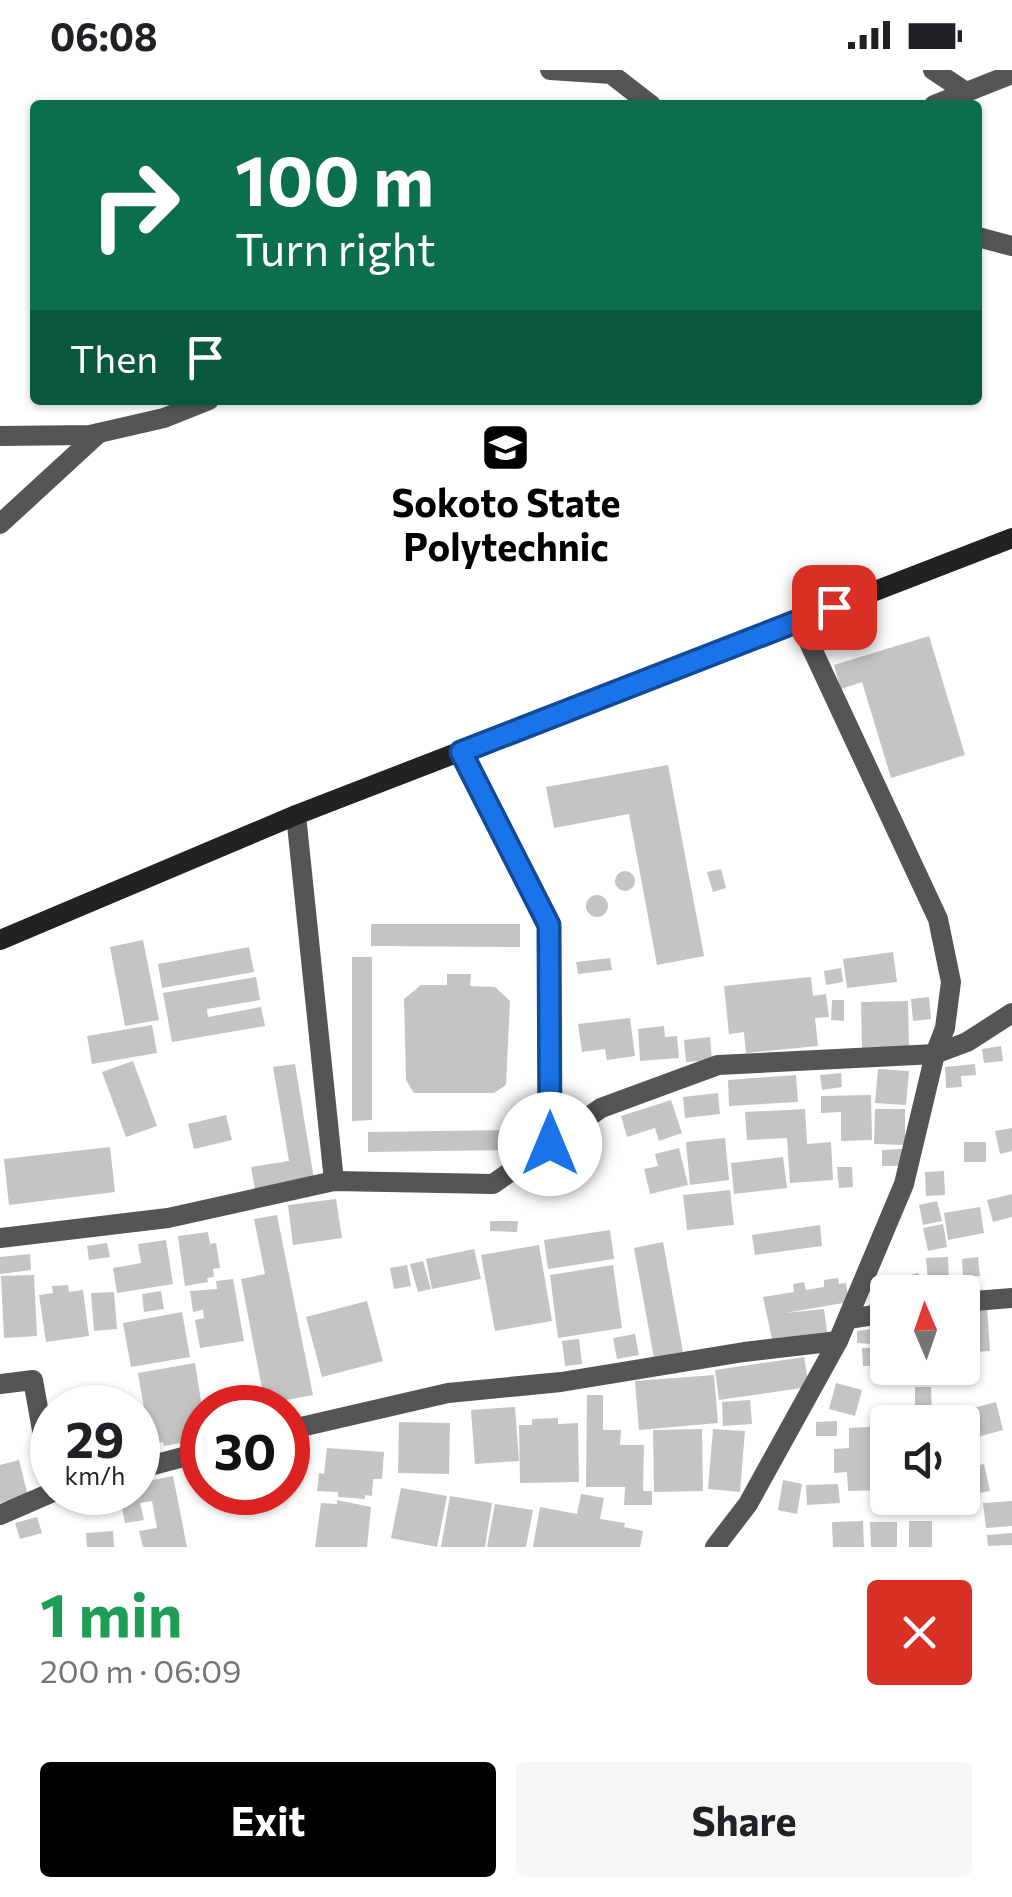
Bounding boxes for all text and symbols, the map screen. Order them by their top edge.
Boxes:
text: 06:08 [50,12,158,59]
text: 100 m [235,135,434,220]
icon: right [70,140,200,270]
text: Turn right [235,220,436,275]
icon: arrive [178,330,233,385]
text: Then [70,334,158,381]
school or university icon: Sokoto State Polytechnic [480,421,532,473]
place label: Sokoto State Polytechnic [391,478,621,569]
pin [792,565,877,650]
icon: arrive [807,580,862,635]
position arrow [498,1092,602,1196]
north arrow [870,1275,980,1385]
map controls [870,1275,980,1515]
speed limit sign: 30 [180,1385,310,1515]
button: sound [870,1405,980,1515]
text: 29 [65,1407,124,1468]
text: km/h [65,1460,125,1490]
text: 1 min [40,1576,182,1649]
button: close [867,1580,972,1685]
text: 200 m · 06:09 [40,1650,241,1690]
button: Exit [40,1762,496,1877]
button: Share [516,1762,972,1877]

